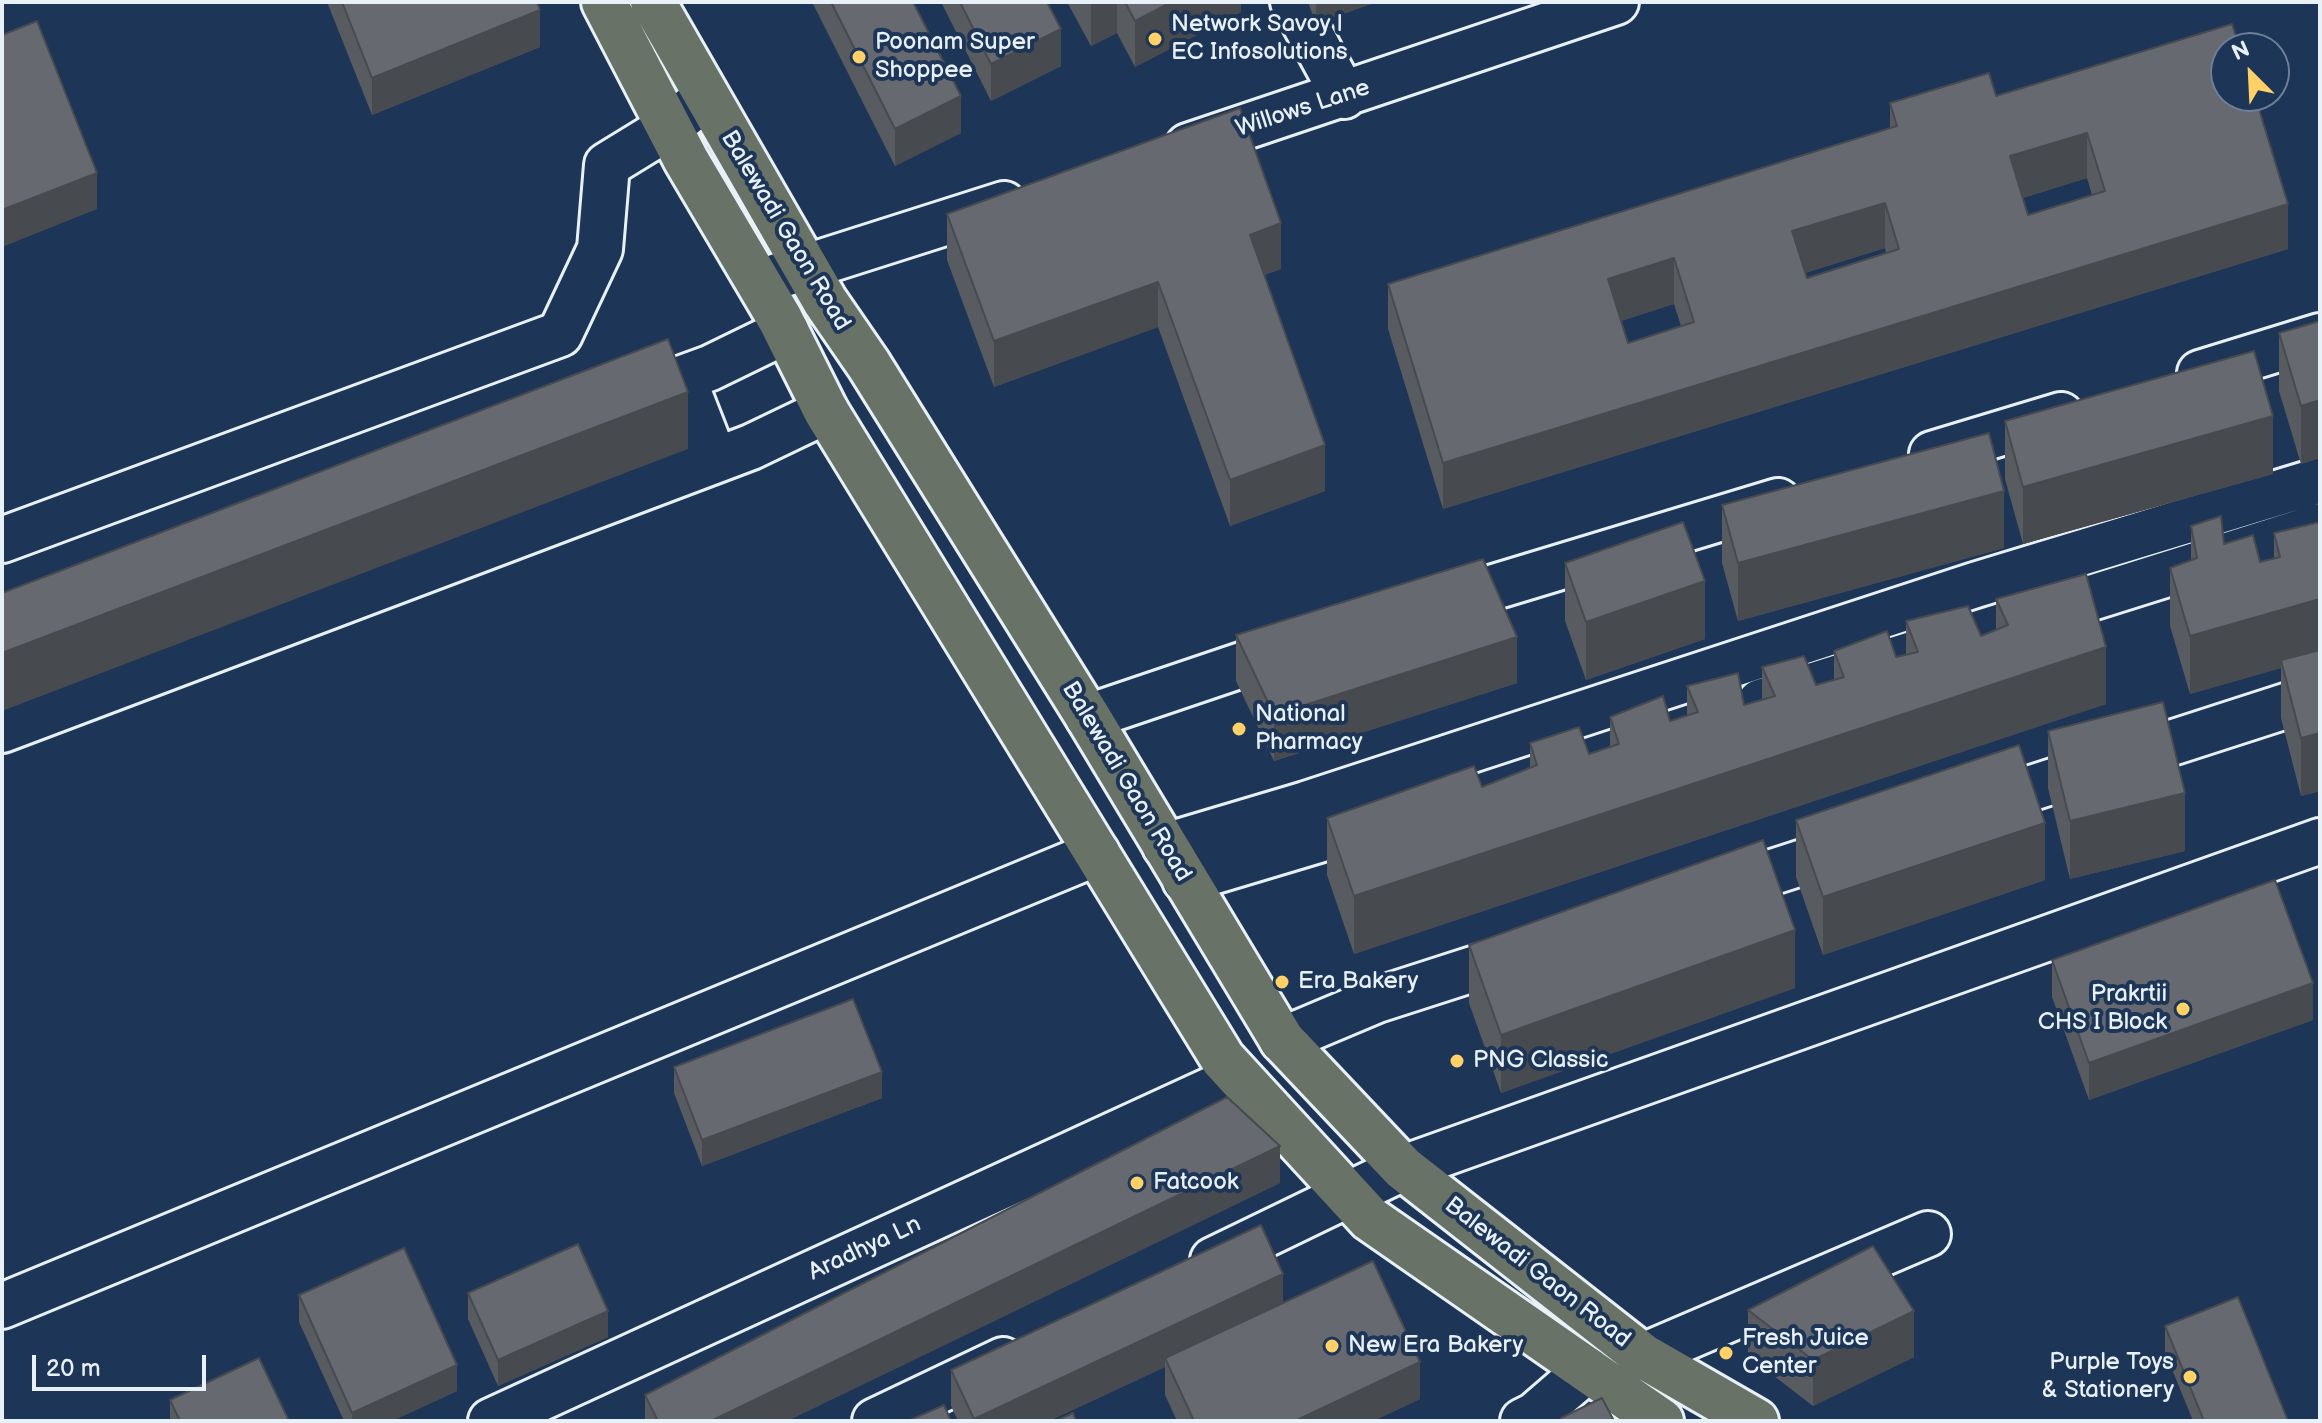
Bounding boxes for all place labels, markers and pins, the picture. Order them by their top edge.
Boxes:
place label: Network Savoy | EC Infosolutions [1171,11,1348,67]
place label: Poonam Super Shoppee [875,29,1035,85]
marker: Network Savoy | EC Infosolutions [1146,30,1164,48]
marker: Poonam Super Shoppee [850,48,868,66]
place label: National Pharmacy [1255,701,1362,757]
marker: National Pharmacy [1230,720,1248,738]
place label: Era Bakery [1298,968,1418,996]
marker: Era Bakery [1273,973,1291,991]
place label: Prakrtii CHS I Block [2038,981,2167,1037]
marker: Prakrtii CHS I Block [2174,1000,2192,1018]
place label: PNG Classic [1473,1047,1609,1075]
marker: PNG Classic [1448,1052,1466,1070]
place label: Fatcook [1153,1169,1239,1197]
marker: Fatcook [1128,1174,1146,1192]
place label: Fresh Juice Center [1742,1325,1869,1381]
place label: New Era Bakery [1348,1332,1523,1360]
marker: New Era Bakery [1323,1337,1341,1355]
marker: Fresh Juice Center [1717,1344,1735,1362]
place label: Purple Toys & Stationery [2042,1349,2174,1405]
marker: Purple Toys & Stationery [2181,1368,2199,1386]

